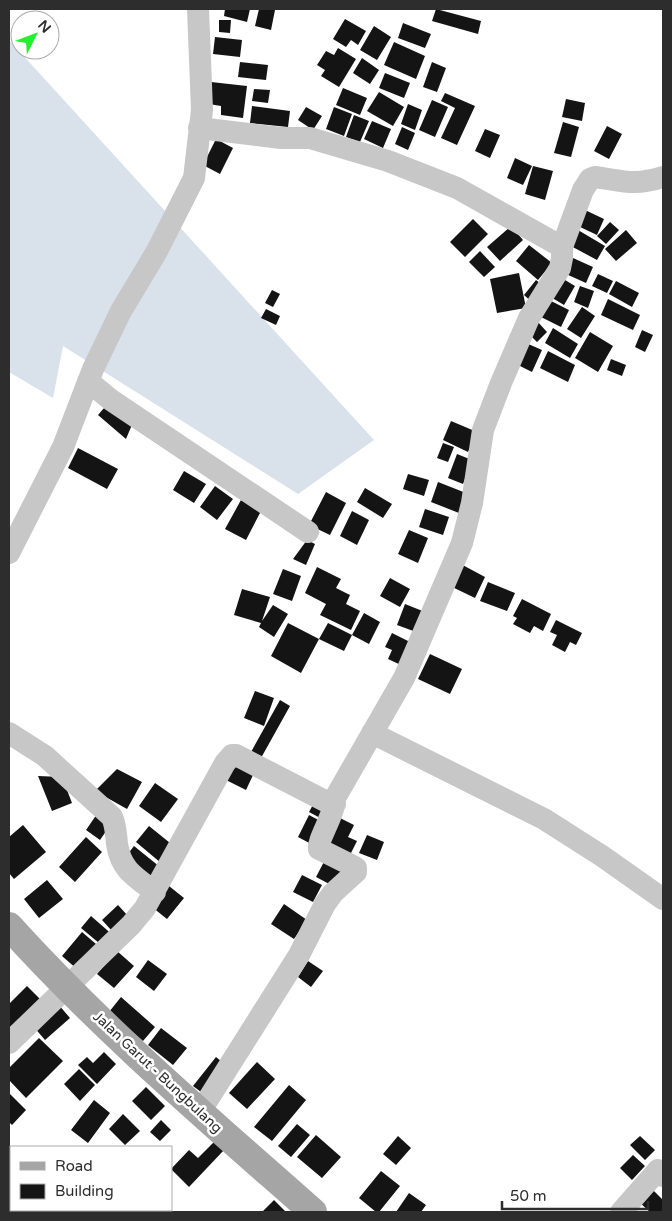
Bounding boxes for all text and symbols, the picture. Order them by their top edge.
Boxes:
north arrow [10,10,60,60]
text: N [34,17,54,37]
street label: Jalan Garut - Bungbulang [90,1008,226,1137]
legend [10,1146,172,1211]
text: Road [55,1157,93,1175]
scale bar [502,1178,648,1210]
text: Building [55,1182,114,1200]
text: 50 m [510,1187,547,1205]

